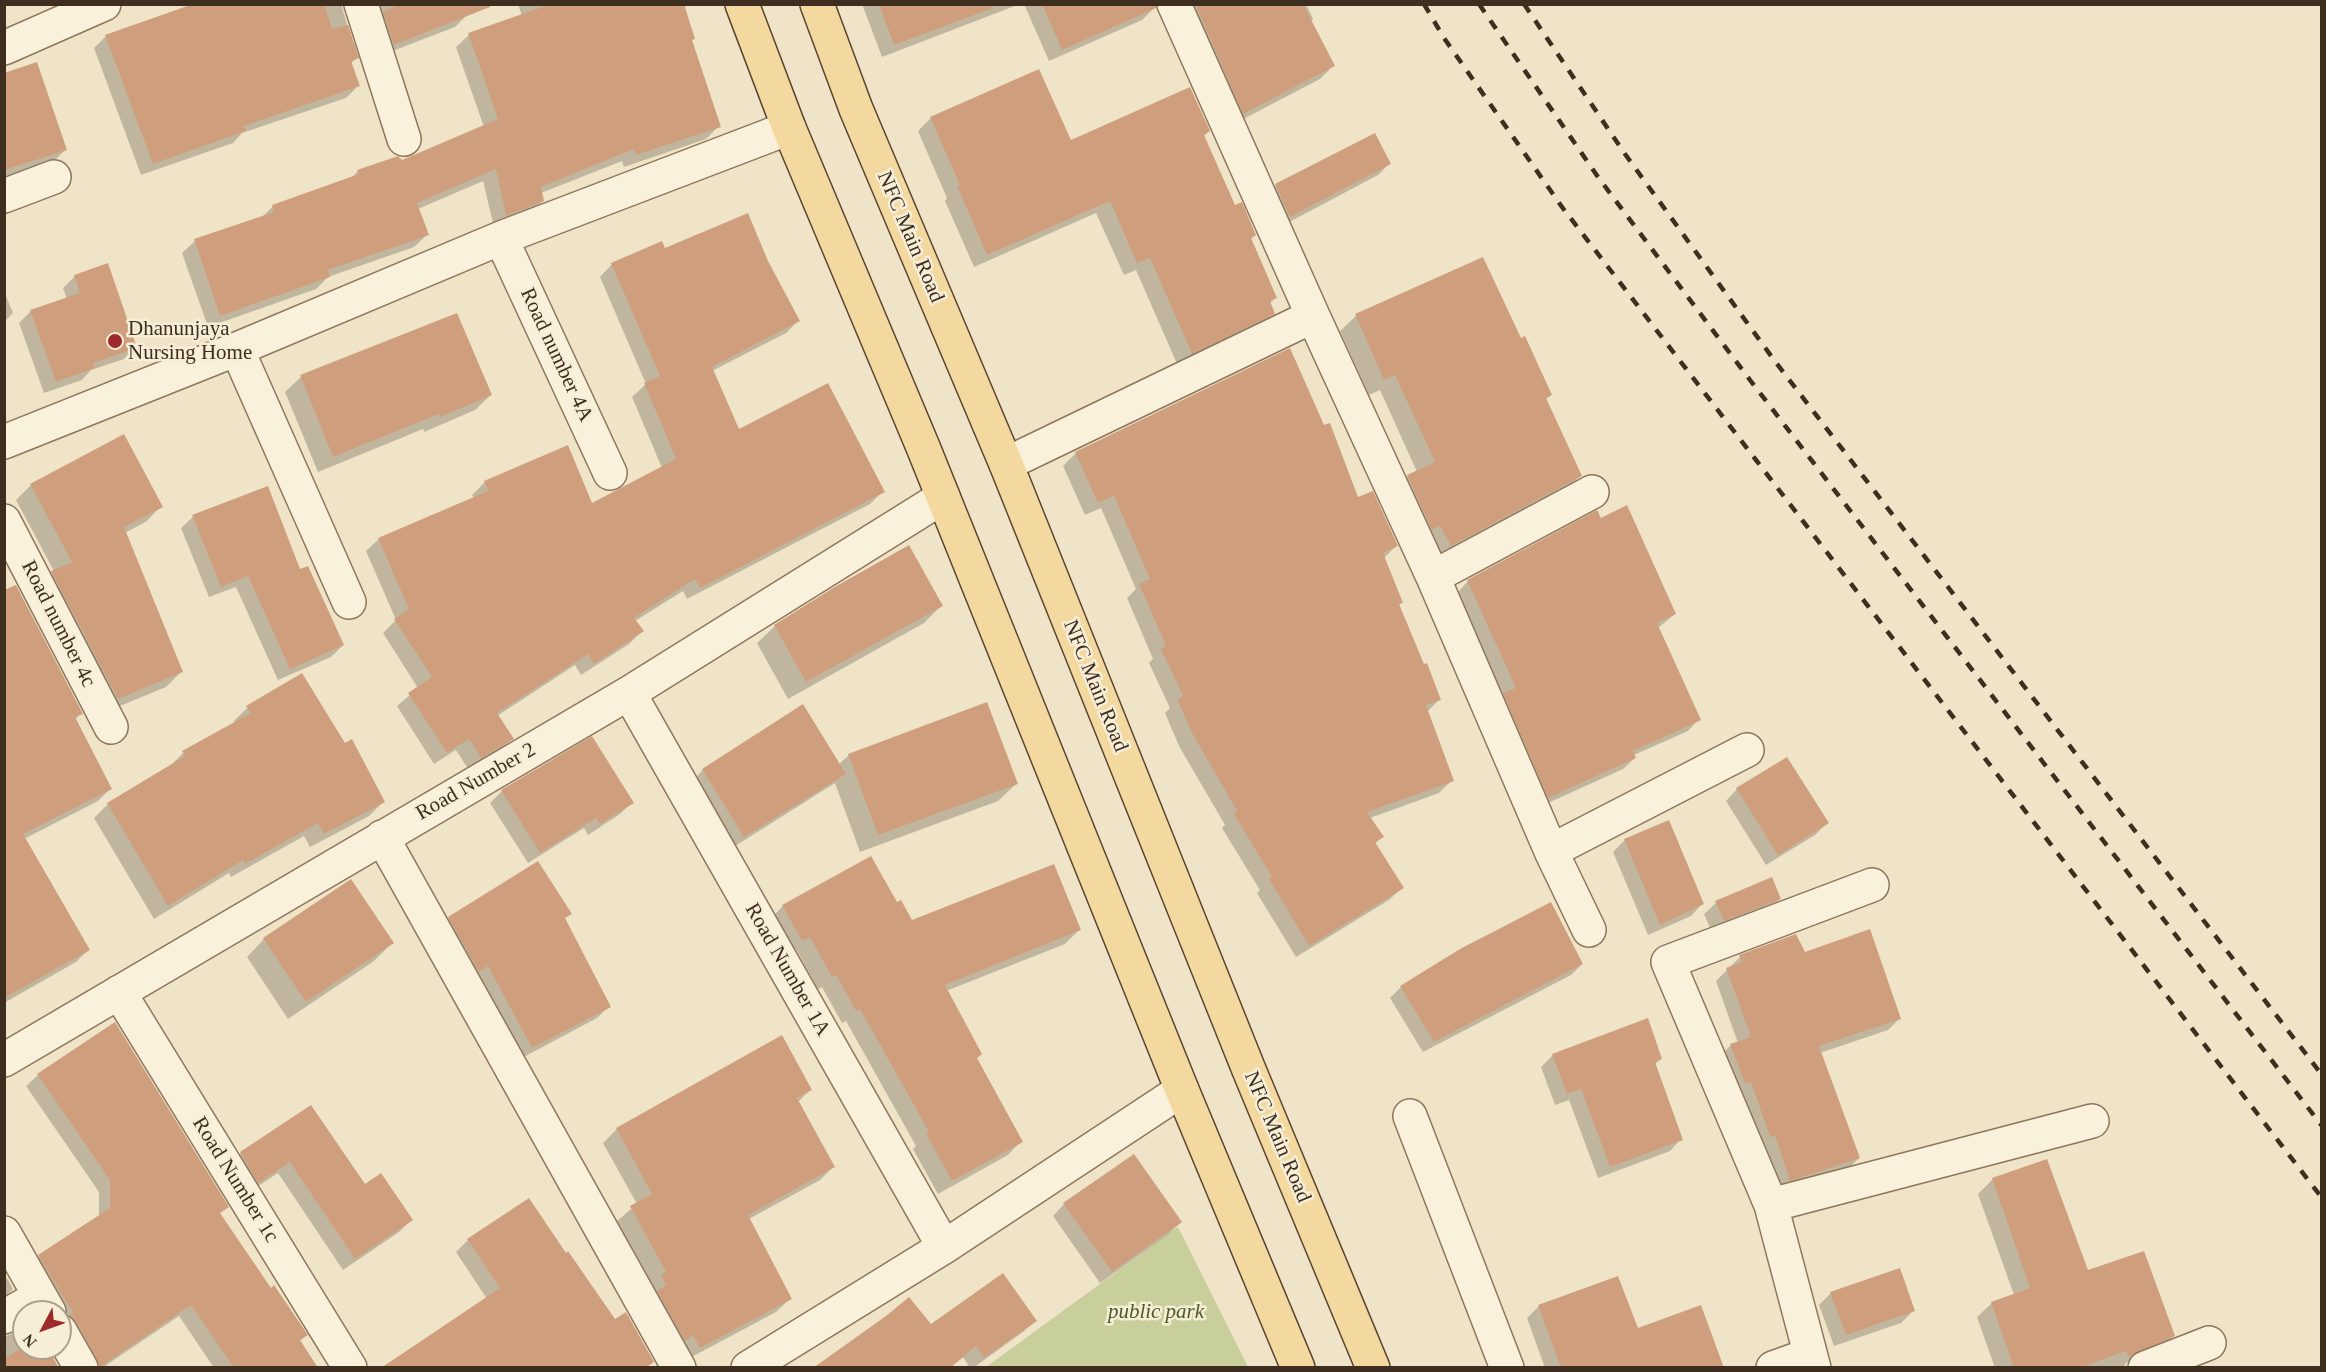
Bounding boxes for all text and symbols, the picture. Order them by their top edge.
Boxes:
street label: NFC Main Road [871,168,949,306]
street label: Road number 4A [514,284,598,426]
place label: Dhanunjaya Nursing Home [128,316,252,366]
marker: Dhanunjaya Nursing Home [106,332,124,350]
street label: Road number 4c [15,556,101,692]
street label: NFC Main Road [1057,616,1133,756]
street label: Road Number 2 [412,738,540,826]
street label: Road Number 1A [739,899,835,1041]
street label: NFC Main Road [1238,1068,1316,1206]
street label: Road Number 1c [186,1112,284,1248]
park label: public park [1108,1299,1204,1325]
north arrow [12,1300,72,1360]
text: N [19,1331,40,1351]

